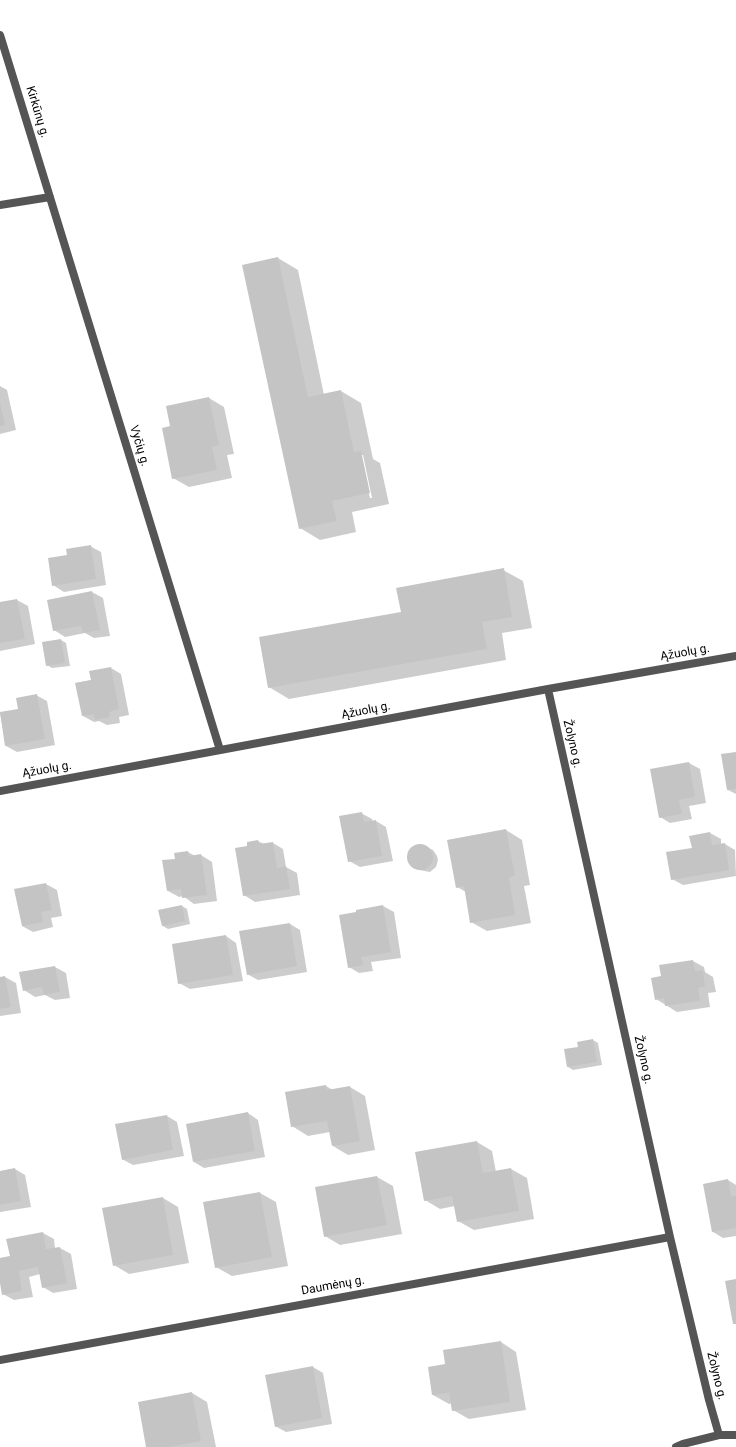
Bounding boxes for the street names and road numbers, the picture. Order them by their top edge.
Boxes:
street label: Kirkūnų g. [22,84,52,140]
street label: Vyčių g. [126,424,152,468]
street label: Ąžuolų g. [659,642,711,664]
street label: Ąžuolų g. [340,699,392,723]
street label: Žolyno g. [559,719,585,769]
street label: Ąžuolų g. [21,759,73,781]
street label: Žolyno g. [630,1035,656,1085]
street label: Daumėnų g. [300,1273,366,1299]
street label: Žolyno g. [703,1351,729,1401]

